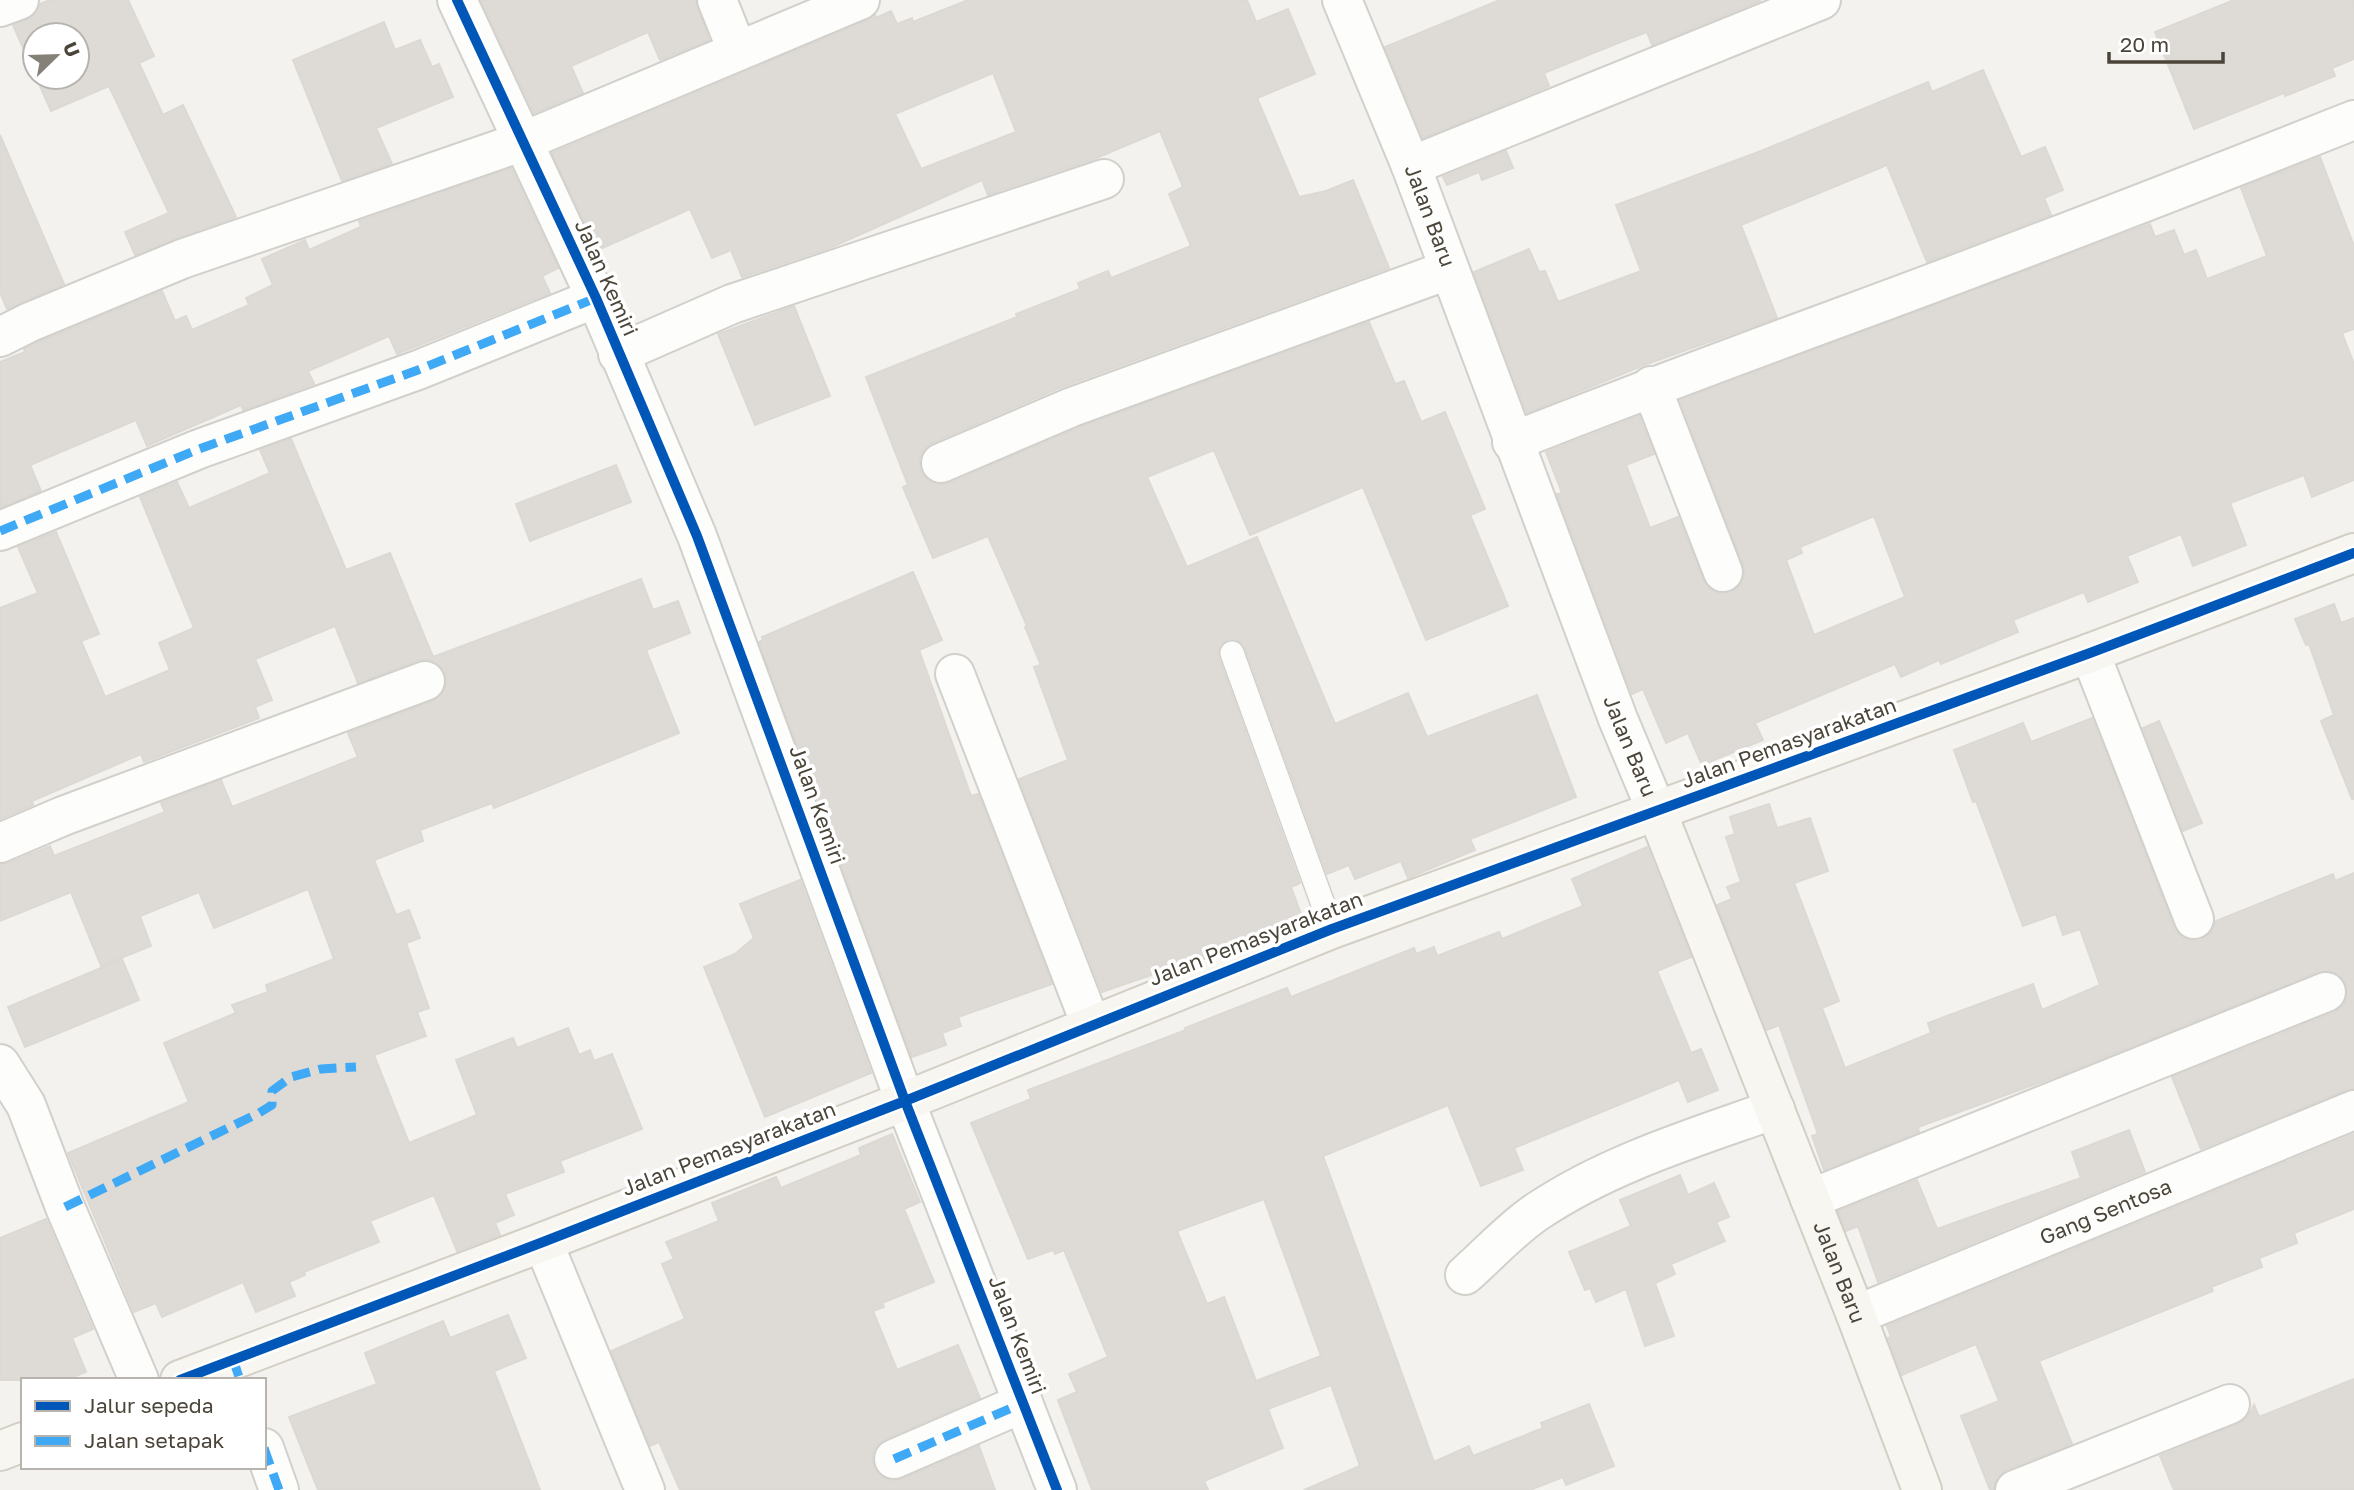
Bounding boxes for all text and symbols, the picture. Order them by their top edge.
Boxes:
north arrow [21,21,91,91]
scale bar [2109,21,2223,65]
text: 20 m [2120,31,2169,57]
text: U [59,38,85,60]
street label: Jalan Baru [1400,161,1462,270]
street label: Jalan Kemiri [570,215,644,340]
street label: Jalan Pemasyarakatan [1678,691,1900,793]
street label: Jalan Baru [1598,692,1663,801]
street label: Jalan Kemiri [784,742,851,868]
street label: Jalan Pemasyarakatan [1145,885,1366,991]
street label: Jalan Pemasyarakatan [618,1095,839,1201]
street label: Gang Sentosa [2036,1173,2175,1250]
street label: Jalan Baru [1808,1217,1872,1326]
street label: Jalan Kemiri [983,1272,1052,1397]
legend [21,1378,266,1469]
text: Jalur sepeda [84,1392,214,1418]
text: Jalan setapak [84,1427,225,1453]

